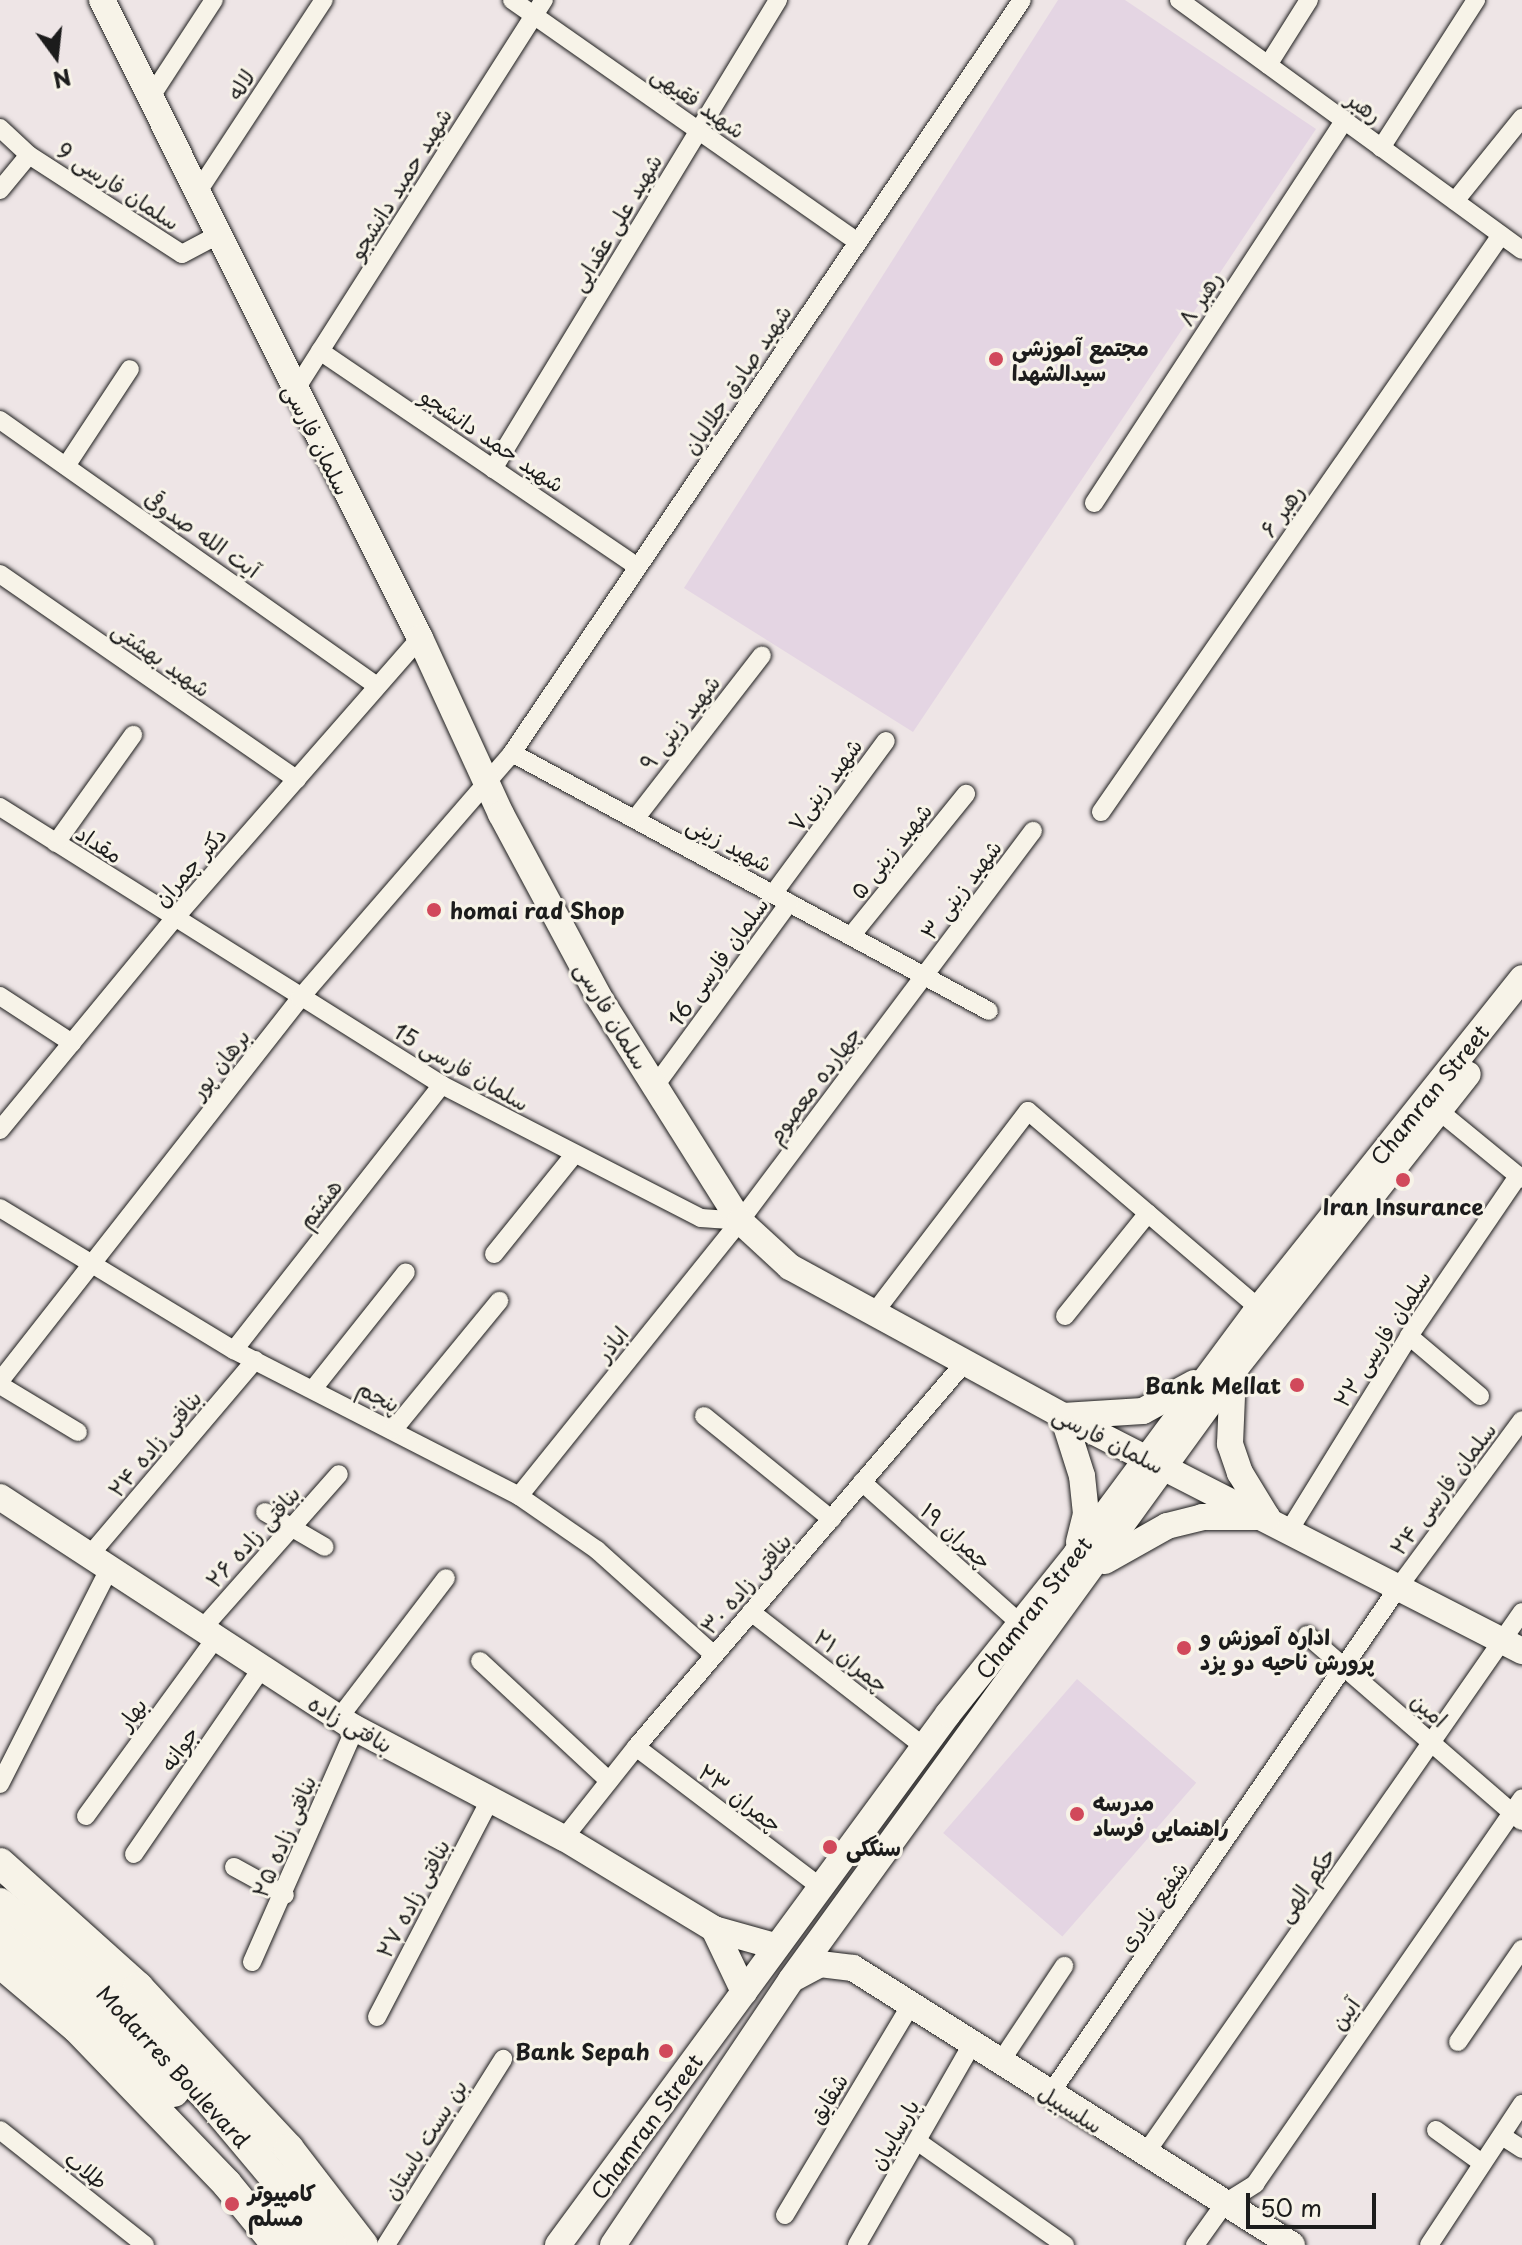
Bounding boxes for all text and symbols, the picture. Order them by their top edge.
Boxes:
north arrow [16,16,96,96]
street label: شهید فقیهی [647,59,751,143]
text: N [50,61,75,98]
street label: لاله [221,64,259,104]
street label: رهبر [1342,84,1388,128]
street label: شهید حمید دانشجو [342,102,456,264]
street label: سلمان فارسی 9 [53,136,185,234]
street label: شهید علی عقدایی [564,149,666,295]
street label: رهبر ۸ [1172,266,1226,330]
street label: شهید صادق جلالیان [676,299,796,459]
place label: مجتمع آموزشی سیدالشهدا [1012,333,1149,384]
marker: مجتمع آموزشی سیدالشهدا [987,350,1005,368]
street label: سلمان فارسی [279,379,357,499]
street label: شهید حمد دانشجو [416,381,570,497]
street label: رهبر ۶ [1254,479,1308,541]
street label: آیت الله صدوقی [140,483,266,583]
street label: شهید بهشتی [108,615,216,701]
street label: شهید زینی ۹ [634,669,724,775]
street label: شهید زینی۷ [781,732,867,836]
street label: شهید زینی ۵ [844,797,936,903]
street label: شهید زینی [683,810,777,876]
street label: مقداد [72,818,128,868]
street label: دکتر چمران [147,821,231,911]
street label: شهید زینی ۳ [914,834,1006,944]
street label: سلمان فارسی 16 [661,891,773,1031]
place label: homai rad Shop [450,897,627,923]
marker: homai rad Shop [425,901,443,919]
street label: سلمان فارسی [571,956,655,1074]
street label: سلمان فارسی 15 [390,1017,534,1115]
street label: Chamran Street [1365,1019,1493,1169]
street label: چهارده معصوم [760,1020,866,1148]
street label: برهان پور [184,1023,254,1103]
marker: Iran Insurance [1394,1171,1412,1189]
street label: هشتم [291,1173,347,1233]
place label: Iran Insurance [1322,1193,1484,1219]
street label: سلمان فارسی ۲۲ [1327,1265,1435,1411]
street label: اباذر [589,1320,633,1366]
place label: Bank Mellat [1146,1372,1281,1398]
street label: پنجم [353,1373,405,1417]
marker: Bank Mellat [1288,1376,1306,1394]
street label: بنافتی زاده ۲۴ [102,1384,206,1502]
street label: سلمان فارسی [1049,1400,1169,1478]
street label: سلمان فارسی ۲۴ [1383,1416,1501,1560]
street label: بنافتی زاده ۲۶ [199,1480,305,1592]
street label: چمران ۱۹ [916,1496,998,1574]
street label: بنافتی زاده ۳۰ [694,1527,796,1639]
street label: Chamran Street [970,1531,1096,1683]
place label: اداره آموزش و پرورش ناحیه دو یزد [1200,1622,1374,1674]
street label: چمران ۲۱ [809,1623,895,1697]
marker: اداره آموزش و پرورش ناحیه دو یزد [1175,1639,1193,1657]
street label: امین [1406,1686,1454,1732]
street label: بنافتی زاده [304,1688,398,1758]
street label: بهار [110,1692,152,1734]
street label: جوانه [153,1720,203,1776]
street label: چمران ۲۳ [694,1757,788,1837]
street label: بنافتی زاده ۲۵ [245,1771,321,1901]
place label: مدرسه راهنمایی فرساد [1093,1788,1229,1840]
marker: مدرسه راهنمایی فرساد [1068,1805,1086,1823]
street label: بنافتی زاده ۲۷ [370,1834,454,1962]
place label: سنگکی [846,1834,901,1860]
marker: سنگکی [821,1838,839,1856]
street label: حکم الهی [1270,1842,1340,1926]
street label: شفیع نادری [1111,1856,1193,1956]
street label: Modarres Boulevard [92,1979,256,2153]
street label: آیین [1324,1992,1364,2034]
place label: Bank Sepah [516,2038,650,2064]
marker: Bank Sepah [657,2042,675,2060]
street label: Chamran Street [585,2049,707,2203]
street label: شقایق [802,2068,852,2128]
street label: بن بست باستان [377,2074,471,2204]
street label: سلسبیل [1034,2078,1108,2138]
street label: پارساییان [862,2094,924,2174]
street label: طلاب [60,2144,114,2194]
scale bar [1250,2177,1380,2227]
place label: کامپیوتر مسلم [248,2178,316,2230]
text: 50 m [1260,2189,1322,2225]
marker: کامپیوتر مسلم [223,2195,241,2213]

